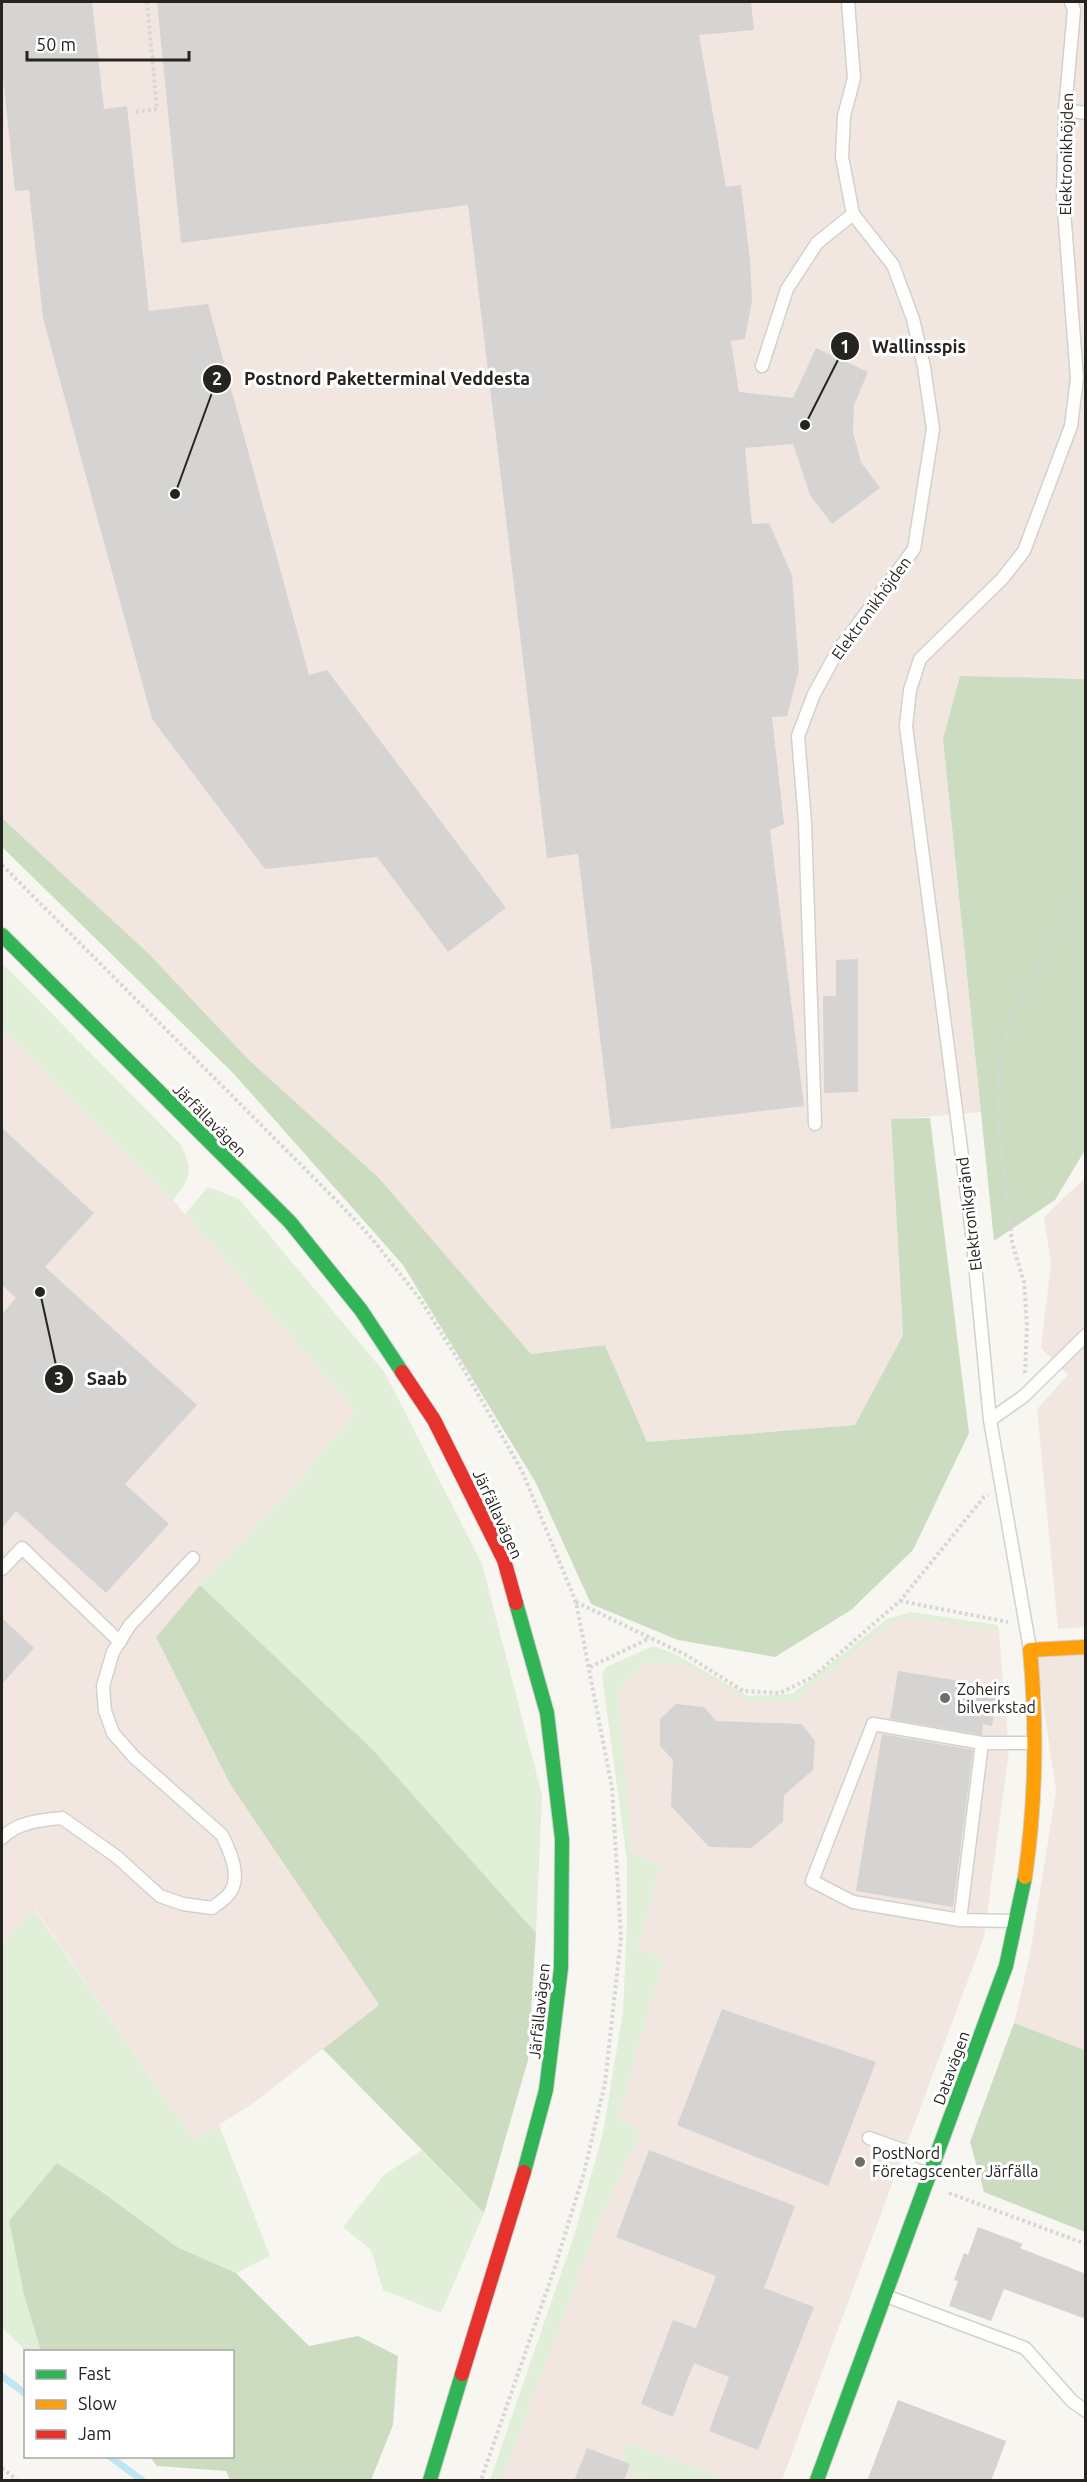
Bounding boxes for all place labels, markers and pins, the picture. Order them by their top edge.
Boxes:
callout: Wallinsspis [830,328,978,364]
callout: Postnord Paketterminal Veddesta [202,361,542,397]
callout: Saab [44,1361,139,1397]
place label: Zoheirs bilverkstad [957,1680,1036,1716]
marker: Zoheirs bilverkstad [938,1691,952,1705]
place label: PostNord Företagscenter Järfälla [872,2144,1039,2180]
marker: PostNord Företagscenter Järfälla [853,2155,867,2169]

